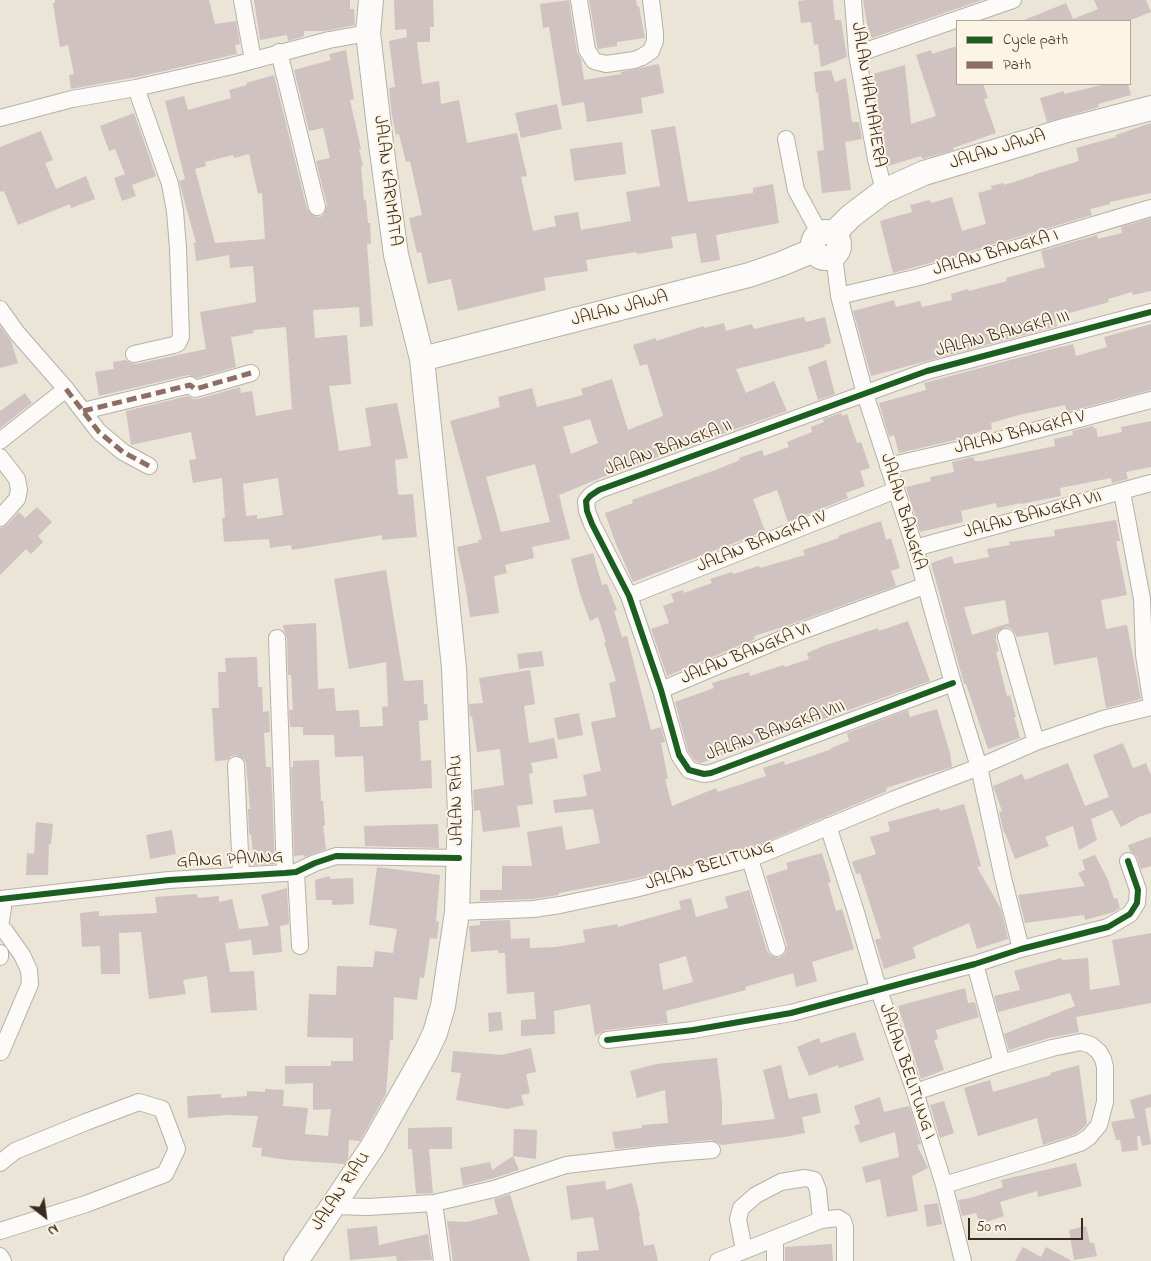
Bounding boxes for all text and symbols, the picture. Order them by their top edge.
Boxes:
legend [956,20,1131,85]
street label: JALAN HALMAHERA [845,21,889,169]
text: Cycle path [1003,29,1068,51]
text: Path [1003,54,1031,76]
street label: JALAN KARIMATA [367,114,405,248]
street label: JALAN JAWA [947,126,1049,176]
street label: JALAN BANGKA I [931,226,1061,282]
street label: JALAN JAWA [569,288,671,332]
street label: JALAN BANGKA III [934,307,1072,363]
street label: JALAN BANGKA V [953,407,1087,461]
street label: JALAN BANGKA II [602,416,736,482]
street label: JALAN BANGKA [874,451,930,573]
street label: JALAN BANGKA VII [962,487,1104,545]
street label: JALAN BANGKA IV [694,507,830,579]
street label: JALAN BANGKA VI [678,619,814,691]
street label: JALAN BANGKA VIII [704,697,848,767]
street label: JALAN RIAU [446,754,470,846]
street label: JALAN BELITUNG [643,837,777,897]
street label: GANG PAVING [176,847,284,875]
street label: JALAN BELITUNG I [873,1001,939,1143]
street label: JALAN RIAU [308,1148,376,1236]
north arrow [20,1191,70,1241]
scale bar [971,1208,1086,1240]
text: 50 m [976,1216,1006,1238]
text: N [43,1218,62,1241]

